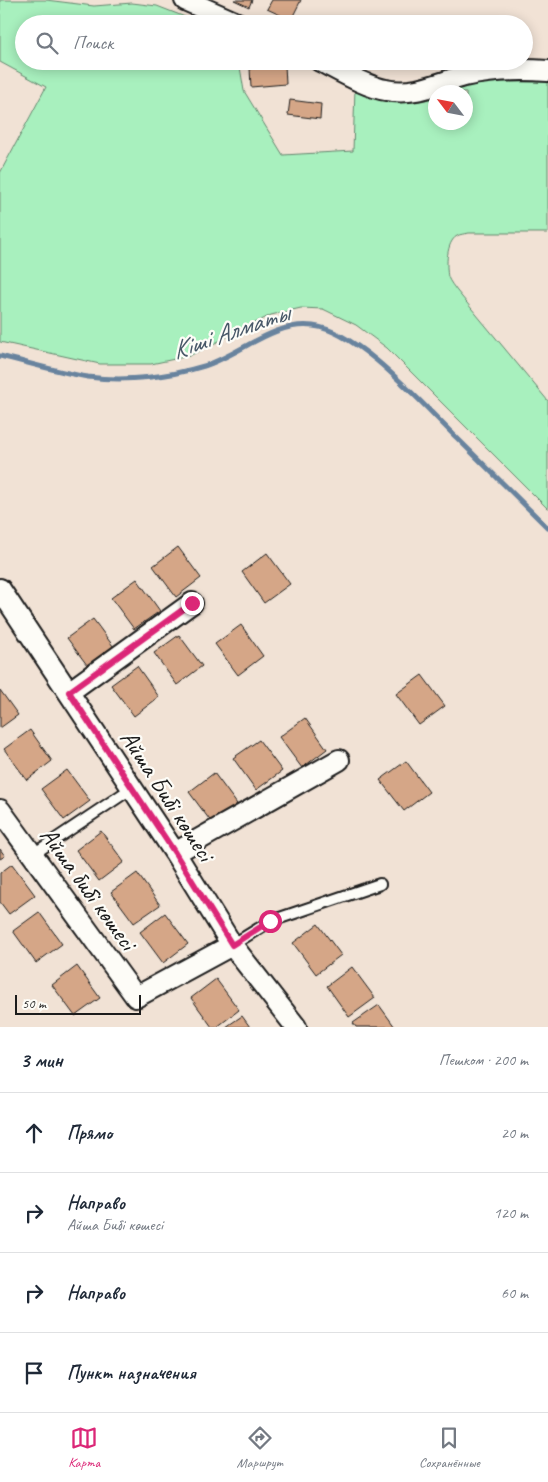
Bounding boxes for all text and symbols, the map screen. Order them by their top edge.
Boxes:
search box [15,15,533,70]
icon: search [33,29,61,57]
text: Поиск [73,31,113,55]
north arrow [428,85,473,130]
water label: Кіші Алматы [167,295,297,367]
route end [181,592,204,615]
street label: Айша Бибі көшесі [113,724,223,870]
street label: Айша бибі көшесі [33,821,146,959]
route start [259,910,282,933]
scale bar [15,992,141,1015]
text: 50 m [22,995,46,1012]
text: 3 мин [20,1047,63,1073]
text: Пешком · 200 m [439,1050,528,1070]
icon: ahead [20,1119,48,1147]
text: Прямо [67,1121,112,1145]
text: 20 m [501,1123,528,1143]
text: Направо [67,1191,125,1215]
icon: right [20,1199,48,1227]
text: 120 m [494,1203,528,1223]
text: Айша Бибі көшесі [67,1215,163,1235]
icon: right [20,1279,48,1307]
text: Направо [67,1281,125,1305]
text: 60 m [501,1283,528,1303]
icon: arrive [20,1359,48,1387]
text: Пункт назначения [67,1361,196,1385]
tab: Карта [68,1424,100,1471]
tab: Маршрут [237,1424,283,1471]
tab: Сохранённые [419,1424,480,1471]

